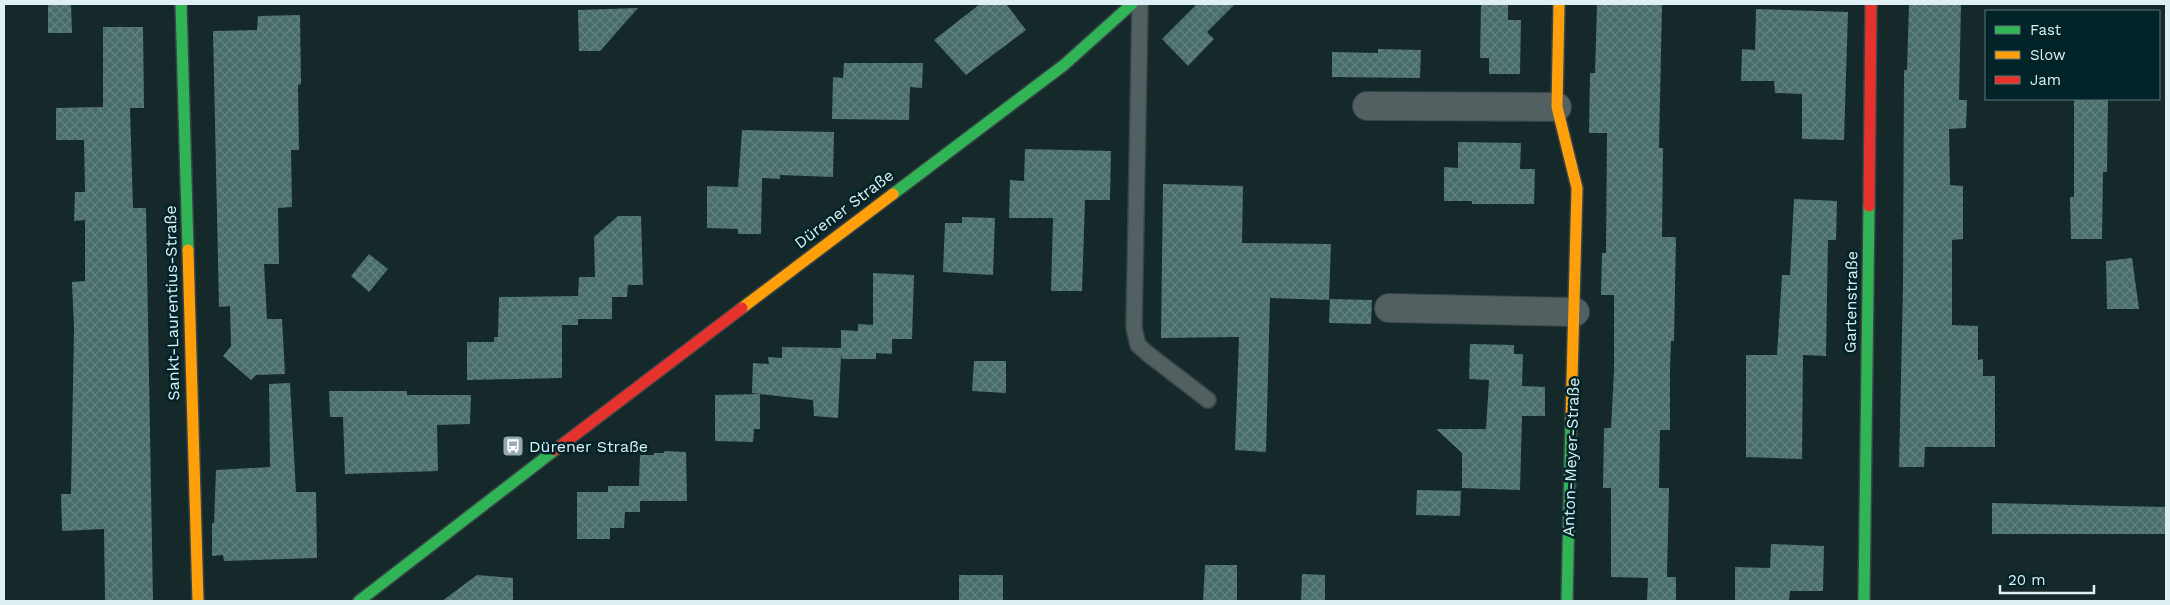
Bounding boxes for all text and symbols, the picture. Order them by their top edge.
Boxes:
legend [1985,10,2160,100]
text: Fast [2030,21,2062,39]
text: Slow [2030,46,2066,64]
text: Jam [2030,71,2061,89]
street label: Dürener Straße [791,166,897,252]
street label: Sankt-Laurentius-Straße [161,205,183,401]
street label: Gartenstraße [1841,251,1861,353]
street label: Anton-Meyer-Straße [1559,377,1583,537]
bus stop icon: Dürener Straße [501,434,525,458]
place label: Dürener Straße [529,437,648,456]
scale bar [2000,562,2094,594]
text: 20 m [2008,571,2046,589]

